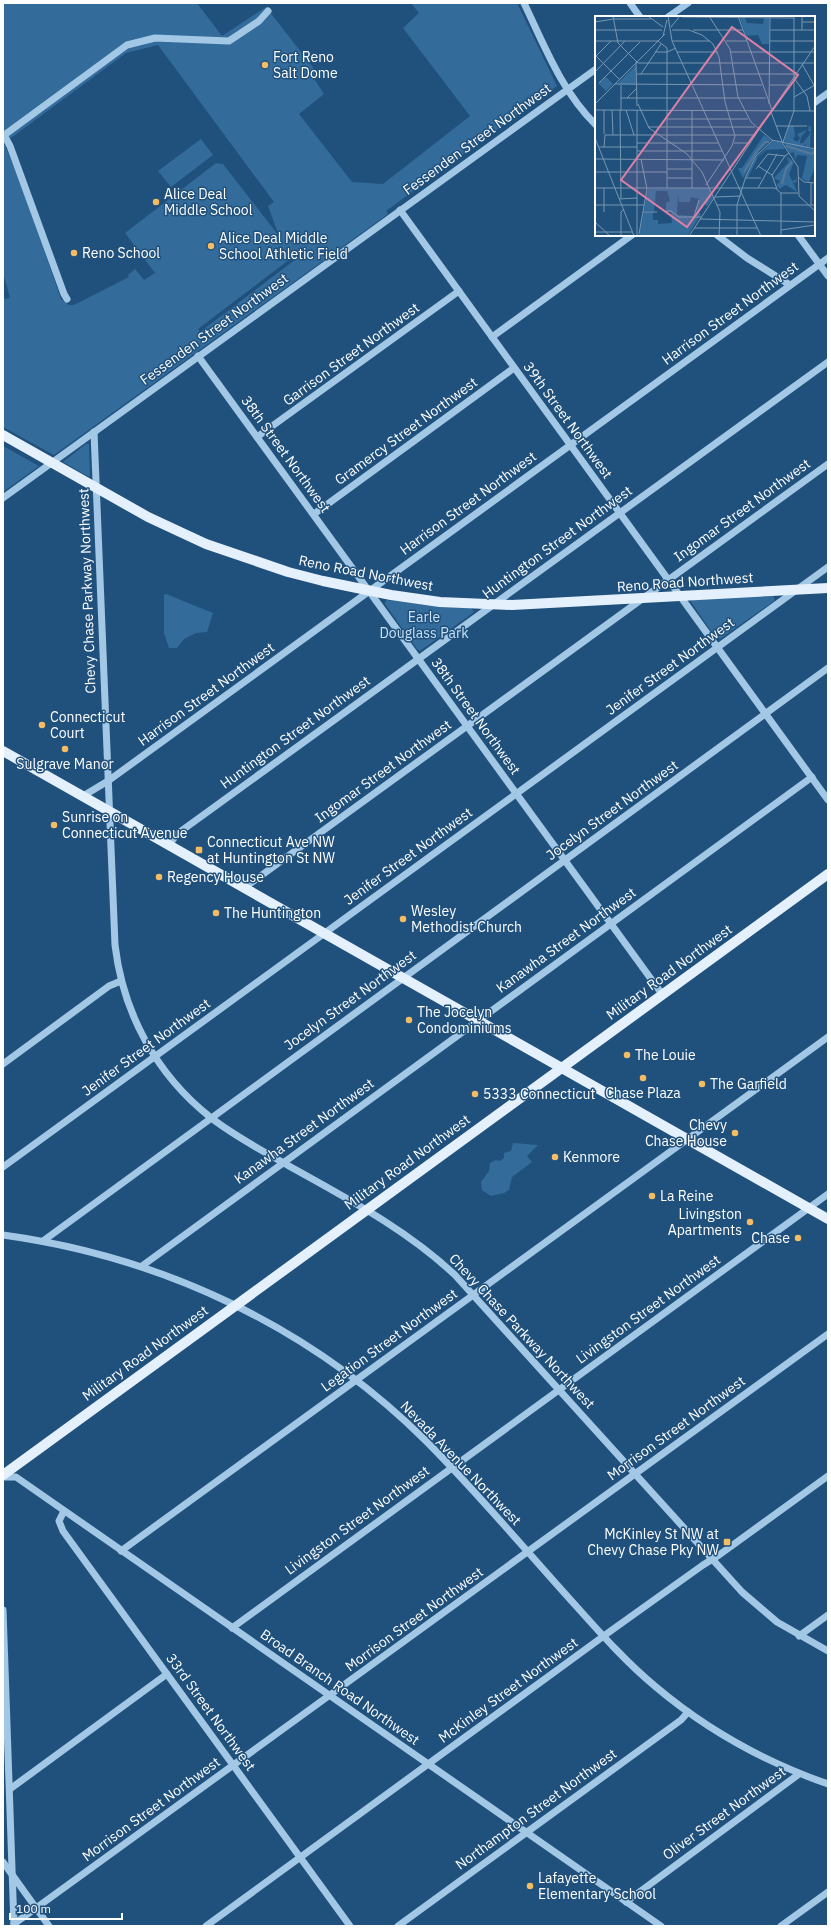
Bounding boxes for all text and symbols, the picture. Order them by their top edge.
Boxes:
inset map [595,16,815,236]
place label: Fort Reno Salt Dome [273,48,338,82]
marker: Fort Reno Salt Dome [260,60,270,70]
street label: Fessenden Street Northwest [399,79,555,199]
place label: Alice Deal Middle School [164,185,253,219]
marker: Alice Deal Middle School [151,197,161,207]
place label: Alice Deal Middle School Athletic Field [219,229,348,263]
marker: Alice Deal Middle School Athletic Field [206,241,216,251]
place label: Reno School [82,244,160,262]
marker: Reno School [69,248,79,258]
street label: Harrison Street Northwest [658,257,802,369]
street label: Fessenden Street Northwest [136,269,292,389]
street label: Garrison Street Northwest [279,298,423,410]
street label: 39th Street Northwest [519,358,617,482]
street label: Gramercy Street Northwest [331,373,481,489]
street label: 38th Street Northwest [237,392,335,516]
street label: Harrison Street Northwest [396,447,540,559]
street label: Ingomar Street Northwest [670,454,814,566]
street label: Huntington Street Northwest [479,481,636,602]
street label: Chevy Chase Parkway Northwest [74,488,100,694]
street label: Reno Road Northwest [297,551,435,595]
street label: Reno Road Northwest [616,568,754,596]
park label: Earle Douglass Park [379,608,469,642]
street label: Jenifer Street Northwest [602,613,738,719]
street label: Harrison Street Northwest [134,638,278,750]
street label: 38th Street Northwest [427,654,525,778]
street label: Huntington Street Northwest [217,671,374,792]
place label: Connecticut Court [50,708,126,742]
street label: Ingomar Street Northwest [311,715,455,827]
marker: Connecticut Court [37,720,47,730]
marker: Sulgrave Manor [60,744,70,754]
place label: Sulgrave Manor [16,755,114,773]
street label: Jocelyn Street Northwest [542,756,682,864]
street label: Jenifer Street Northwest [340,803,476,909]
place label: Sunrise on Connecticut Avenue [62,808,188,842]
marker: Sunrise on Connecticut Avenue [49,820,59,830]
place label: Connecticut Ave NW at Huntington St NW [207,833,335,867]
marker: Connecticut Ave NW at Huntington St NW [194,845,204,855]
place label: Regency House [167,868,264,886]
marker: Regency House [154,872,164,882]
street label: Kanawha Street Northwest [493,883,639,997]
place label: Wesley Methodist Church [411,902,522,936]
place label: The Huntington [224,904,321,922]
marker: The Huntington [211,908,221,918]
marker: Wesley Methodist Church [398,914,408,924]
street label: Military Road Northwest [602,920,736,1024]
street label: Jocelyn Street Northwest [280,946,420,1054]
street label: Jenifer Street Northwest [78,994,214,1100]
place label: The Jocelyn Condominiums [417,1003,512,1037]
marker: The Jocelyn Condominiums [404,1015,414,1025]
place label: The Louie [635,1046,696,1064]
marker: The Louie [622,1050,632,1060]
marker: Chase Plaza [638,1073,648,1083]
street label: Kanawha Street Northwest [231,1074,377,1188]
place label: The Garfield [710,1075,787,1093]
marker: The Garfield [697,1079,707,1089]
place label: Chase Plaza [605,1084,681,1102]
place label: 5333 Connecticut [483,1085,595,1103]
marker: 5333 Connecticut [470,1089,480,1099]
street label: Military Road Northwest [340,1110,474,1214]
place label: Chevy Chase House [645,1116,727,1150]
marker: Chevy Chase House [730,1128,740,1138]
place label: Kenmore [563,1148,620,1166]
marker: Kenmore [550,1152,560,1162]
place label: La Reine [660,1187,714,1205]
marker: La Reine [647,1191,657,1201]
place label: Livingston Apartments [668,1205,742,1239]
marker: Livingston Apartments [745,1217,755,1227]
place label: Chase [751,1229,790,1247]
marker: Chase [793,1233,803,1243]
street label: Chevy Chase Parkway Northwest [445,1250,599,1412]
street label: Livingston Street Northwest [572,1250,724,1368]
street label: Legation Street Northwest [317,1284,461,1396]
street label: Military Road Northwest [78,1301,212,1405]
street label: Morrison Street Northwest [603,1372,749,1484]
street label: Nevada Avenue Northwest [397,1397,525,1529]
street label: Livingston Street Northwest [281,1461,433,1579]
place label: McKinley St NW at Chevy Chase Pky NW [587,1525,720,1559]
marker: McKinley St NW at Chevy Chase Pky NW [722,1537,732,1547]
street label: Morrison Street Northwest [341,1563,487,1675]
street label: Broad Branch Road Northwest [257,1625,423,1749]
street label: McKinley Street Northwest [435,1633,581,1747]
street label: 33rd Street Northwest [162,1650,260,1774]
street label: Northampton Street Northwest [452,1744,620,1874]
street label: Morrison Street Northwest [78,1753,224,1865]
street label: Oliver Street Northwest [659,1762,789,1864]
place label: Lafayette Elementary School [538,1869,656,1903]
marker: Lafayette Elementary School [525,1881,535,1891]
scale bar [10,1895,122,1921]
text: 100 m [16,1901,51,1916]

